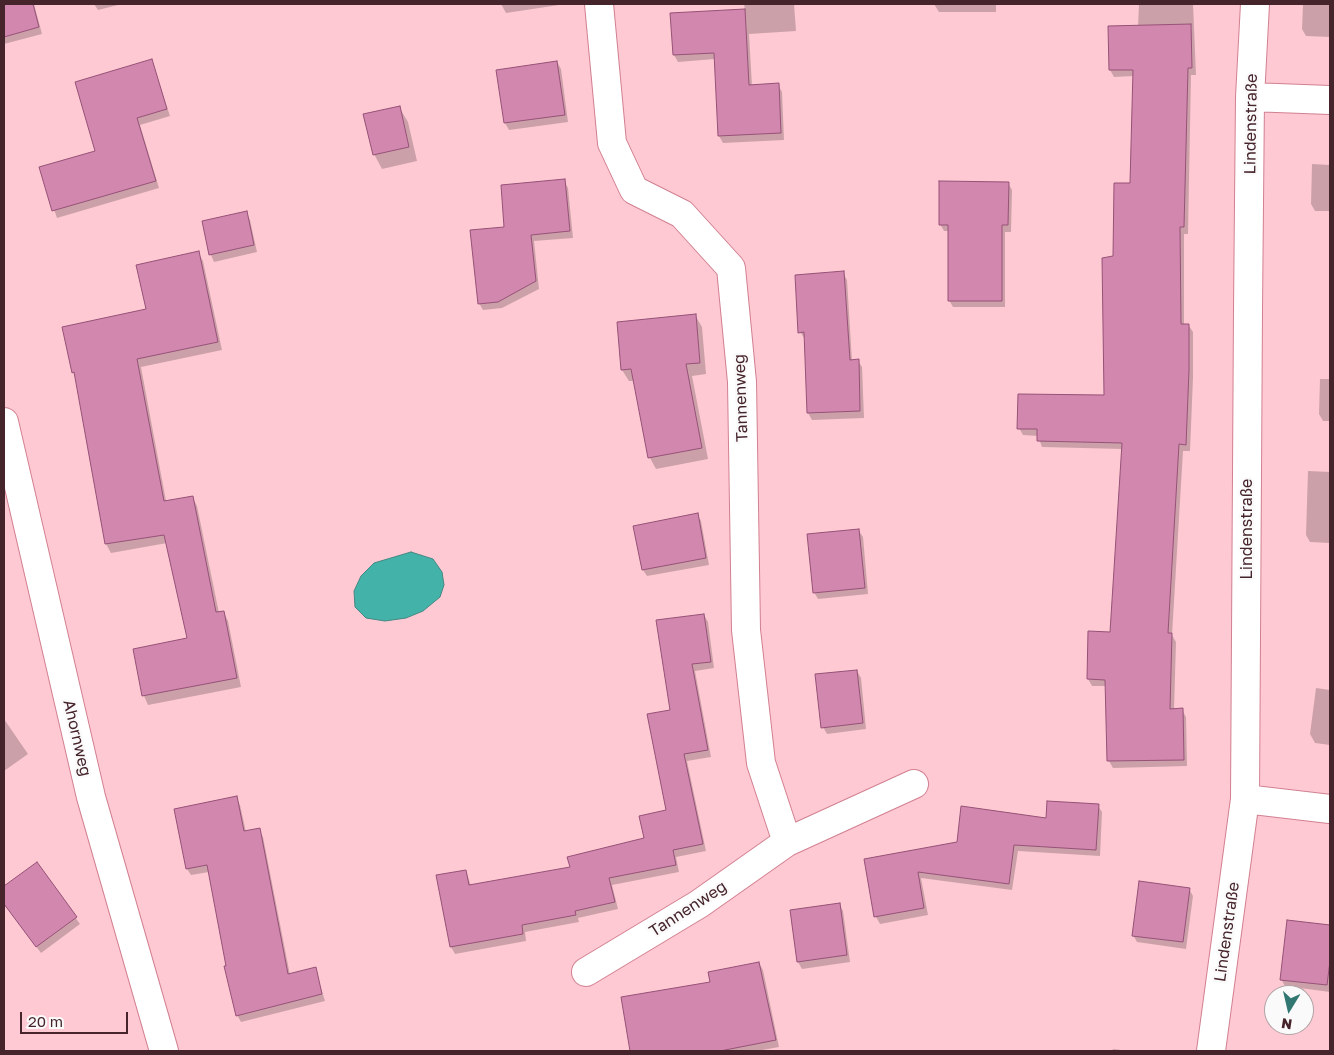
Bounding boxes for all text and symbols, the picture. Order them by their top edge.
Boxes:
street label: Lindenstraße [1241,73,1261,175]
street label: Tannenweg [730,354,752,442]
street label: Lindenstraße [1237,479,1257,579]
street label: Ahornweg [59,698,95,778]
street label: Tannenweg [646,877,730,941]
street label: Lindenstraße [1210,881,1244,983]
north arrow [1264,985,1314,1035]
scale bar [22,1002,130,1034]
text: 20 m [28,1012,63,1030]
text: N [1280,1015,1293,1034]

